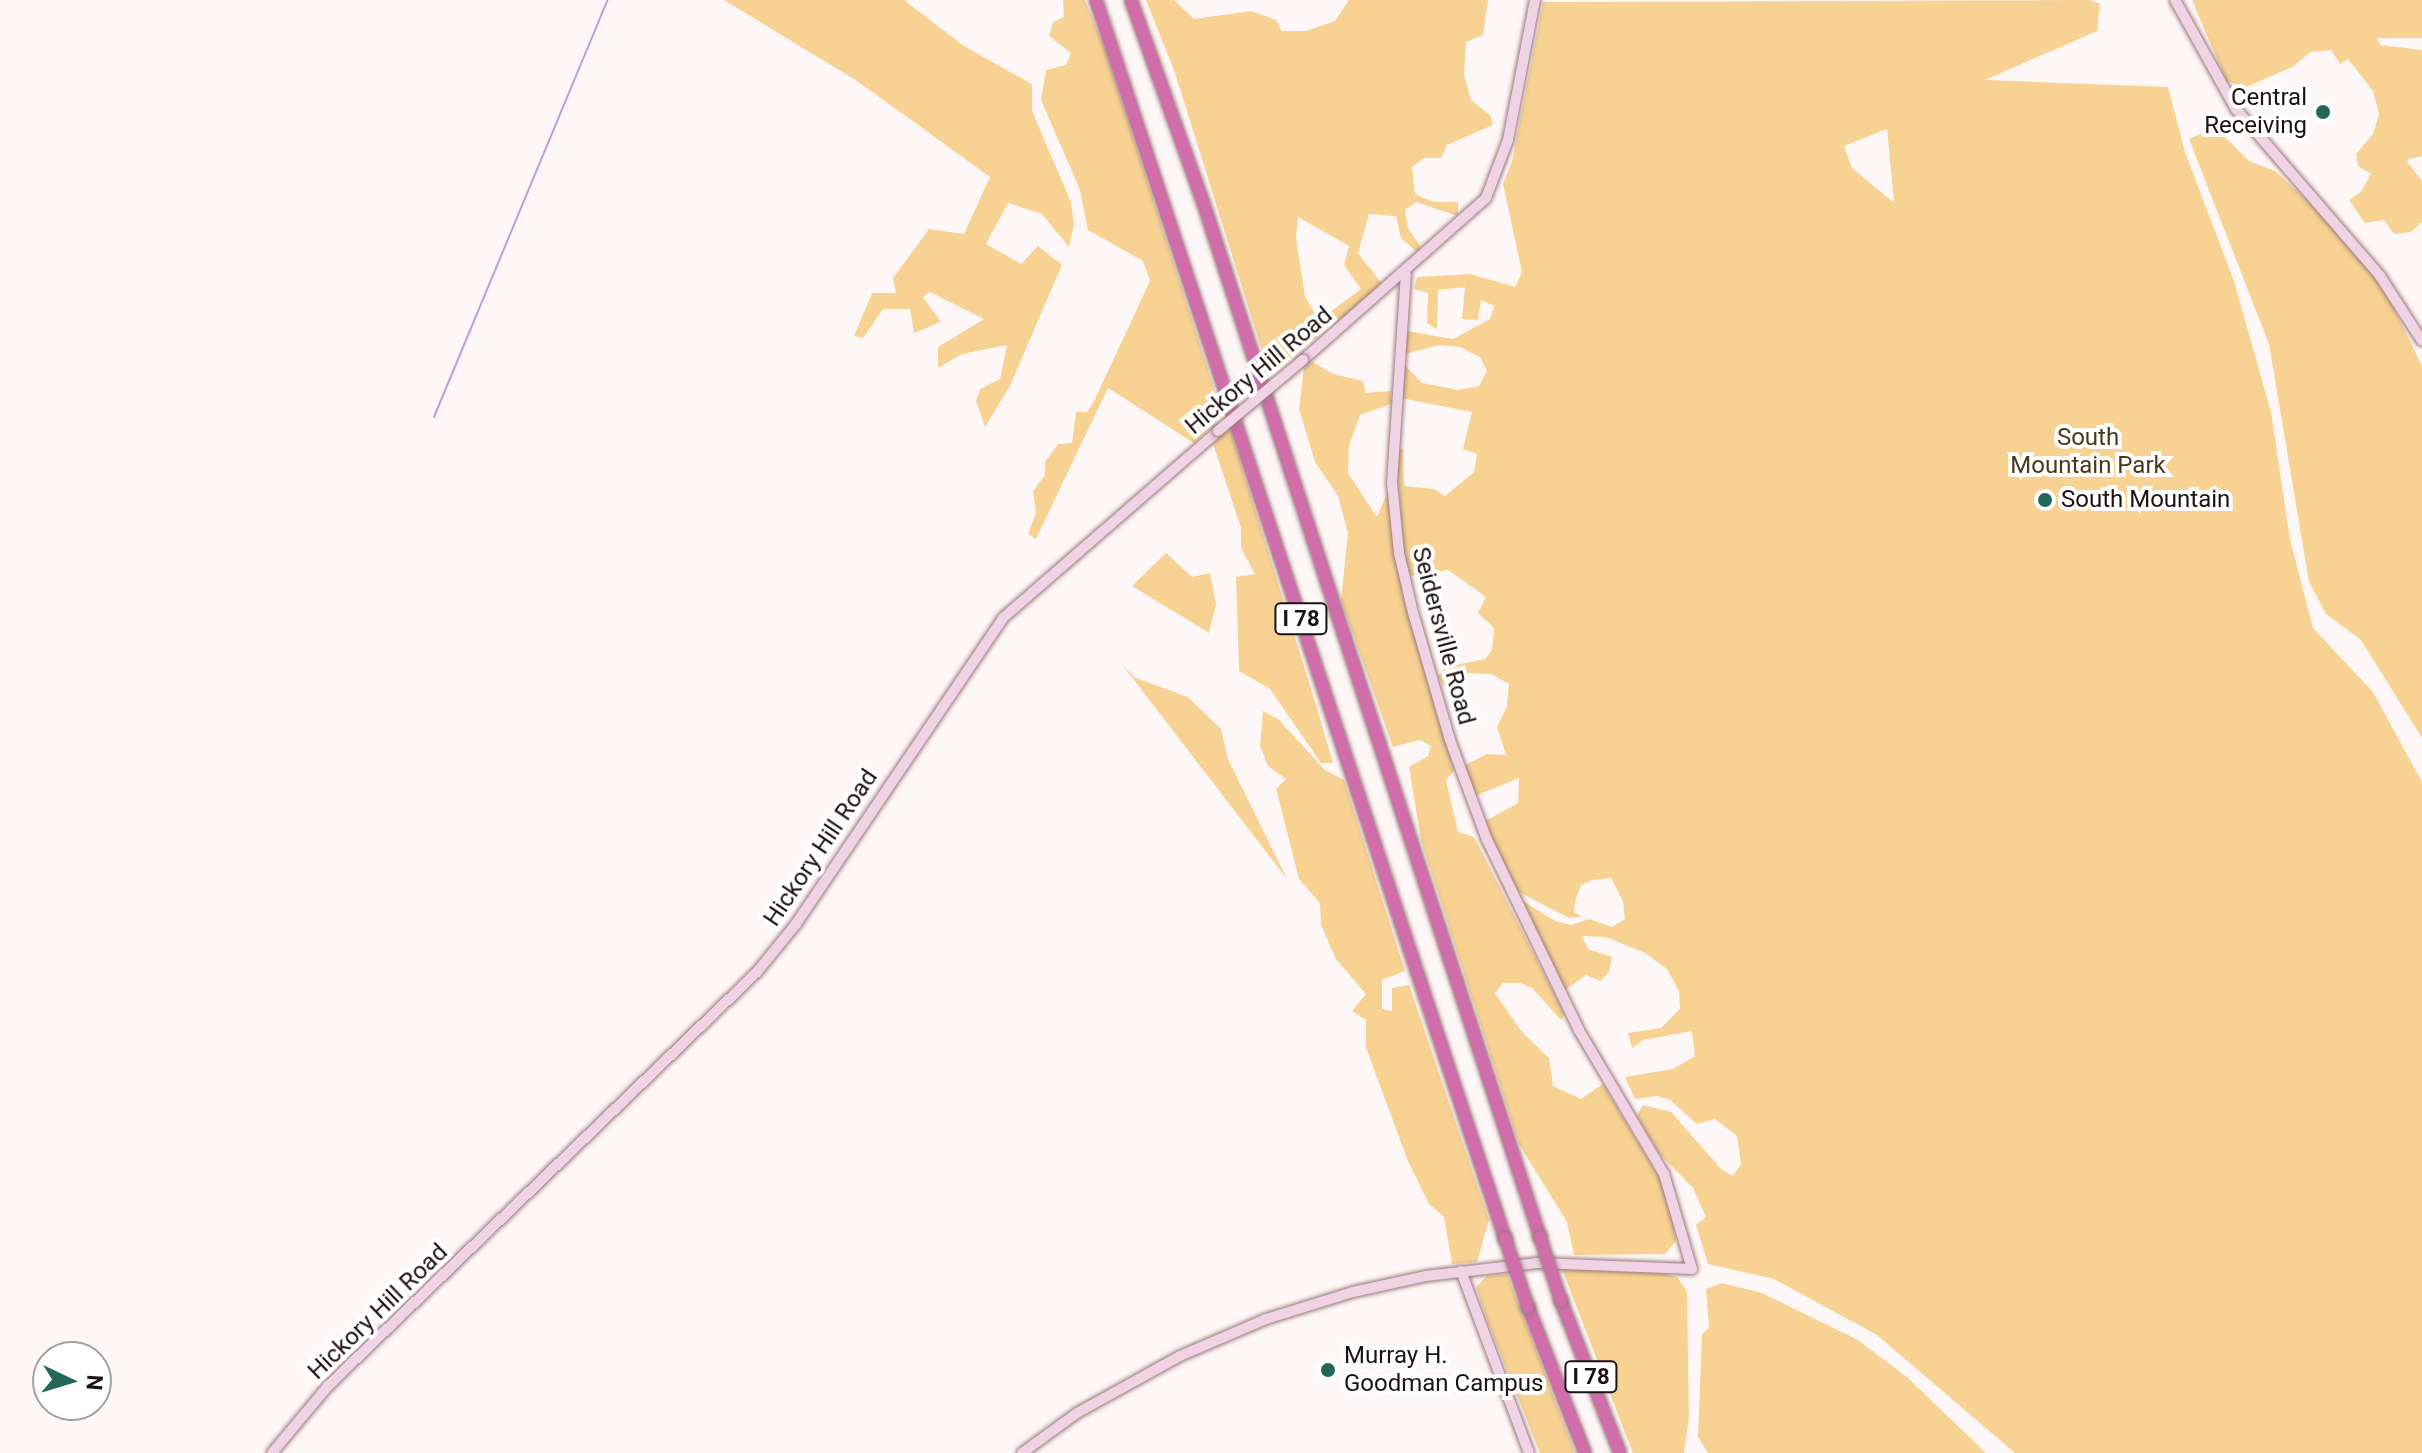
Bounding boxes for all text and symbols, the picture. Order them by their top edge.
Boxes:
place label: Central Receiving [2204,84,2307,140]
marker: Central Receiving [2314,103,2332,121]
street label: Hickory Hill Road [1180,301,1338,441]
park label: South Mountain Park [2010,424,2166,480]
place label: South Mountain [2061,486,2230,514]
marker: South Mountain [2036,491,2054,509]
street label: Seidersville Road [1405,544,1481,728]
road number: I 78 [1273,601,1329,637]
street label: Hickory Hill Road [758,764,884,932]
street label: Hickory Hill Road [302,1238,454,1386]
north arrow [32,1341,112,1421]
place label: Murray H. Goodman Campus [1344,1342,1543,1398]
road number: I 78 [1563,1359,1619,1395]
marker: Murray H. Goodman Campus [1319,1361,1337,1379]
text: N [81,1374,107,1391]

